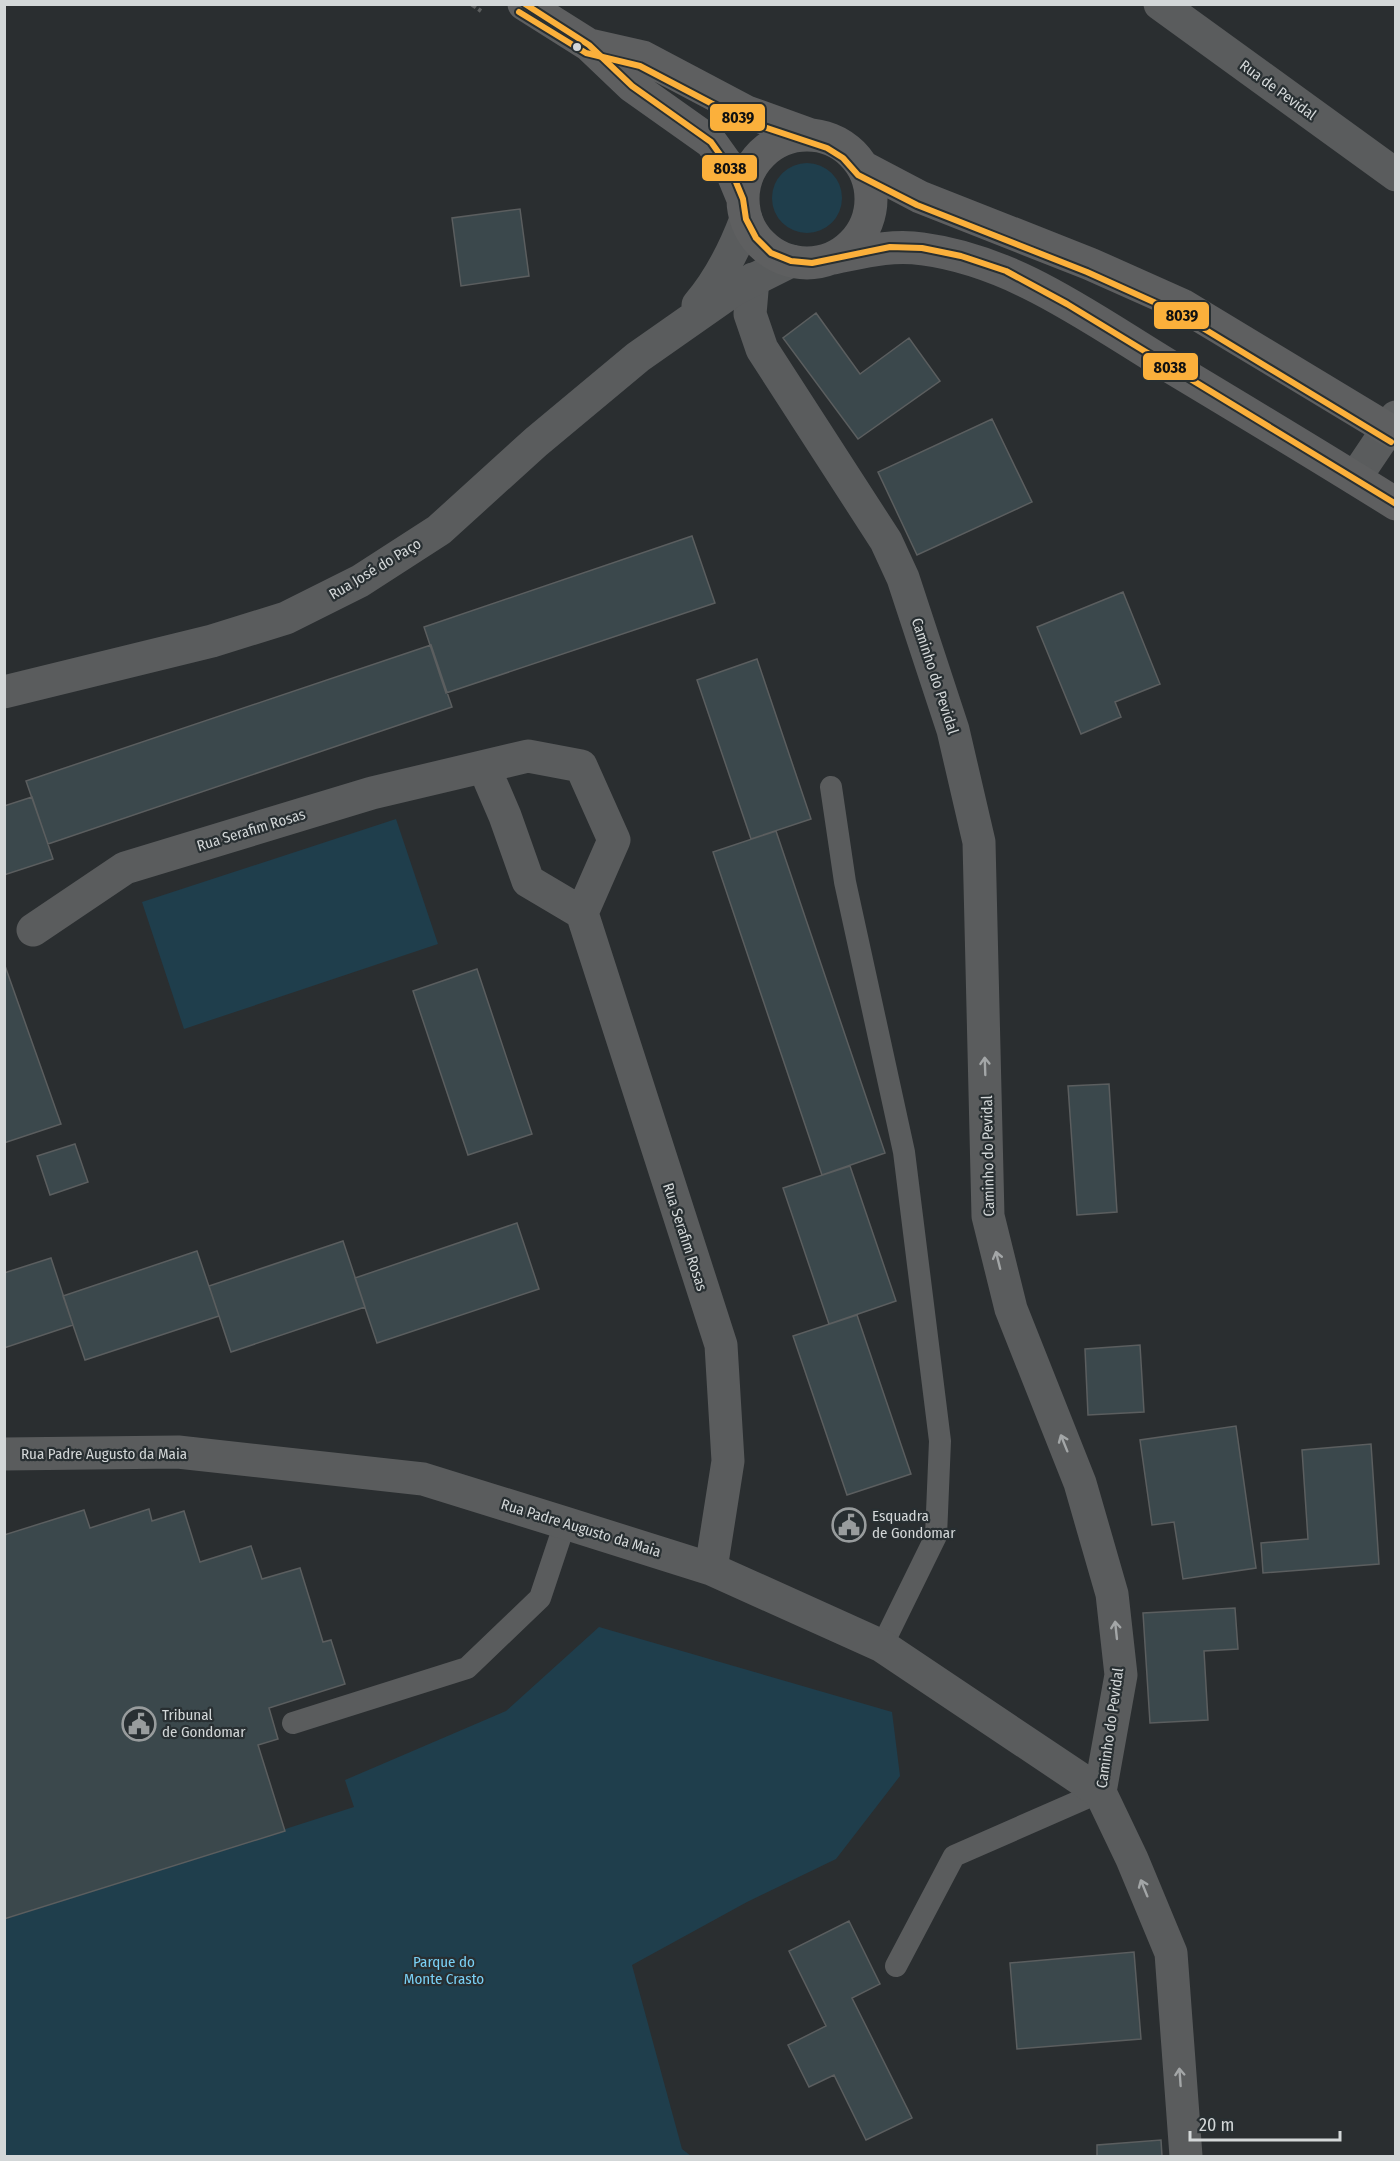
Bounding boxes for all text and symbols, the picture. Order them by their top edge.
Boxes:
unlabelled marker [571,41,583,53]
street label: Rua de Pevidal [1236,56,1320,124]
line badge: 8039 [709,103,766,132]
text: 8039 [722,108,754,127]
line badge: 8038 [701,154,758,182]
text: 8038 [713,159,747,178]
line badge: 8039 [1153,301,1210,330]
text: 8039 [1166,306,1198,325]
line badge: 8038 [1142,352,1199,381]
text: 8038 [1153,358,1187,377]
street label: Rua José do Paço [326,534,424,604]
street label: Caminho do Pevidal [908,616,962,736]
street label: Rua Serafim Rosas [195,805,307,855]
one-way arrow [980,1057,991,1077]
street label: Caminho do Pevidal [978,1095,998,1217]
street label: Rua Serafim Rosas [659,1181,711,1293]
one-way arrow [992,1251,1004,1270]
one-way arrow [1058,1434,1069,1453]
street label: Rua Padre Augusto da Maia [21,1445,187,1463]
street label: Rua Padre Augusto da Maia [499,1495,663,1561]
public building icon: Esquadra de Gondomar [831,1507,867,1543]
place label: Esquadra de Gondomar [872,1507,956,1542]
one-way arrow [1110,1621,1121,1641]
street label: Caminho do Pevidal [1093,1667,1127,1789]
public building icon: Tribunal de Gondomar [121,1706,157,1742]
place label: Tribunal de Gondomar [162,1706,246,1741]
one-way arrow [1138,1879,1149,1898]
park label: Parque do Monte Crasto [404,1953,484,1988]
one-way arrow [1175,2068,1186,2088]
scale bar [1190,2104,1340,2142]
text: 20 m [1199,2114,1234,2136]

